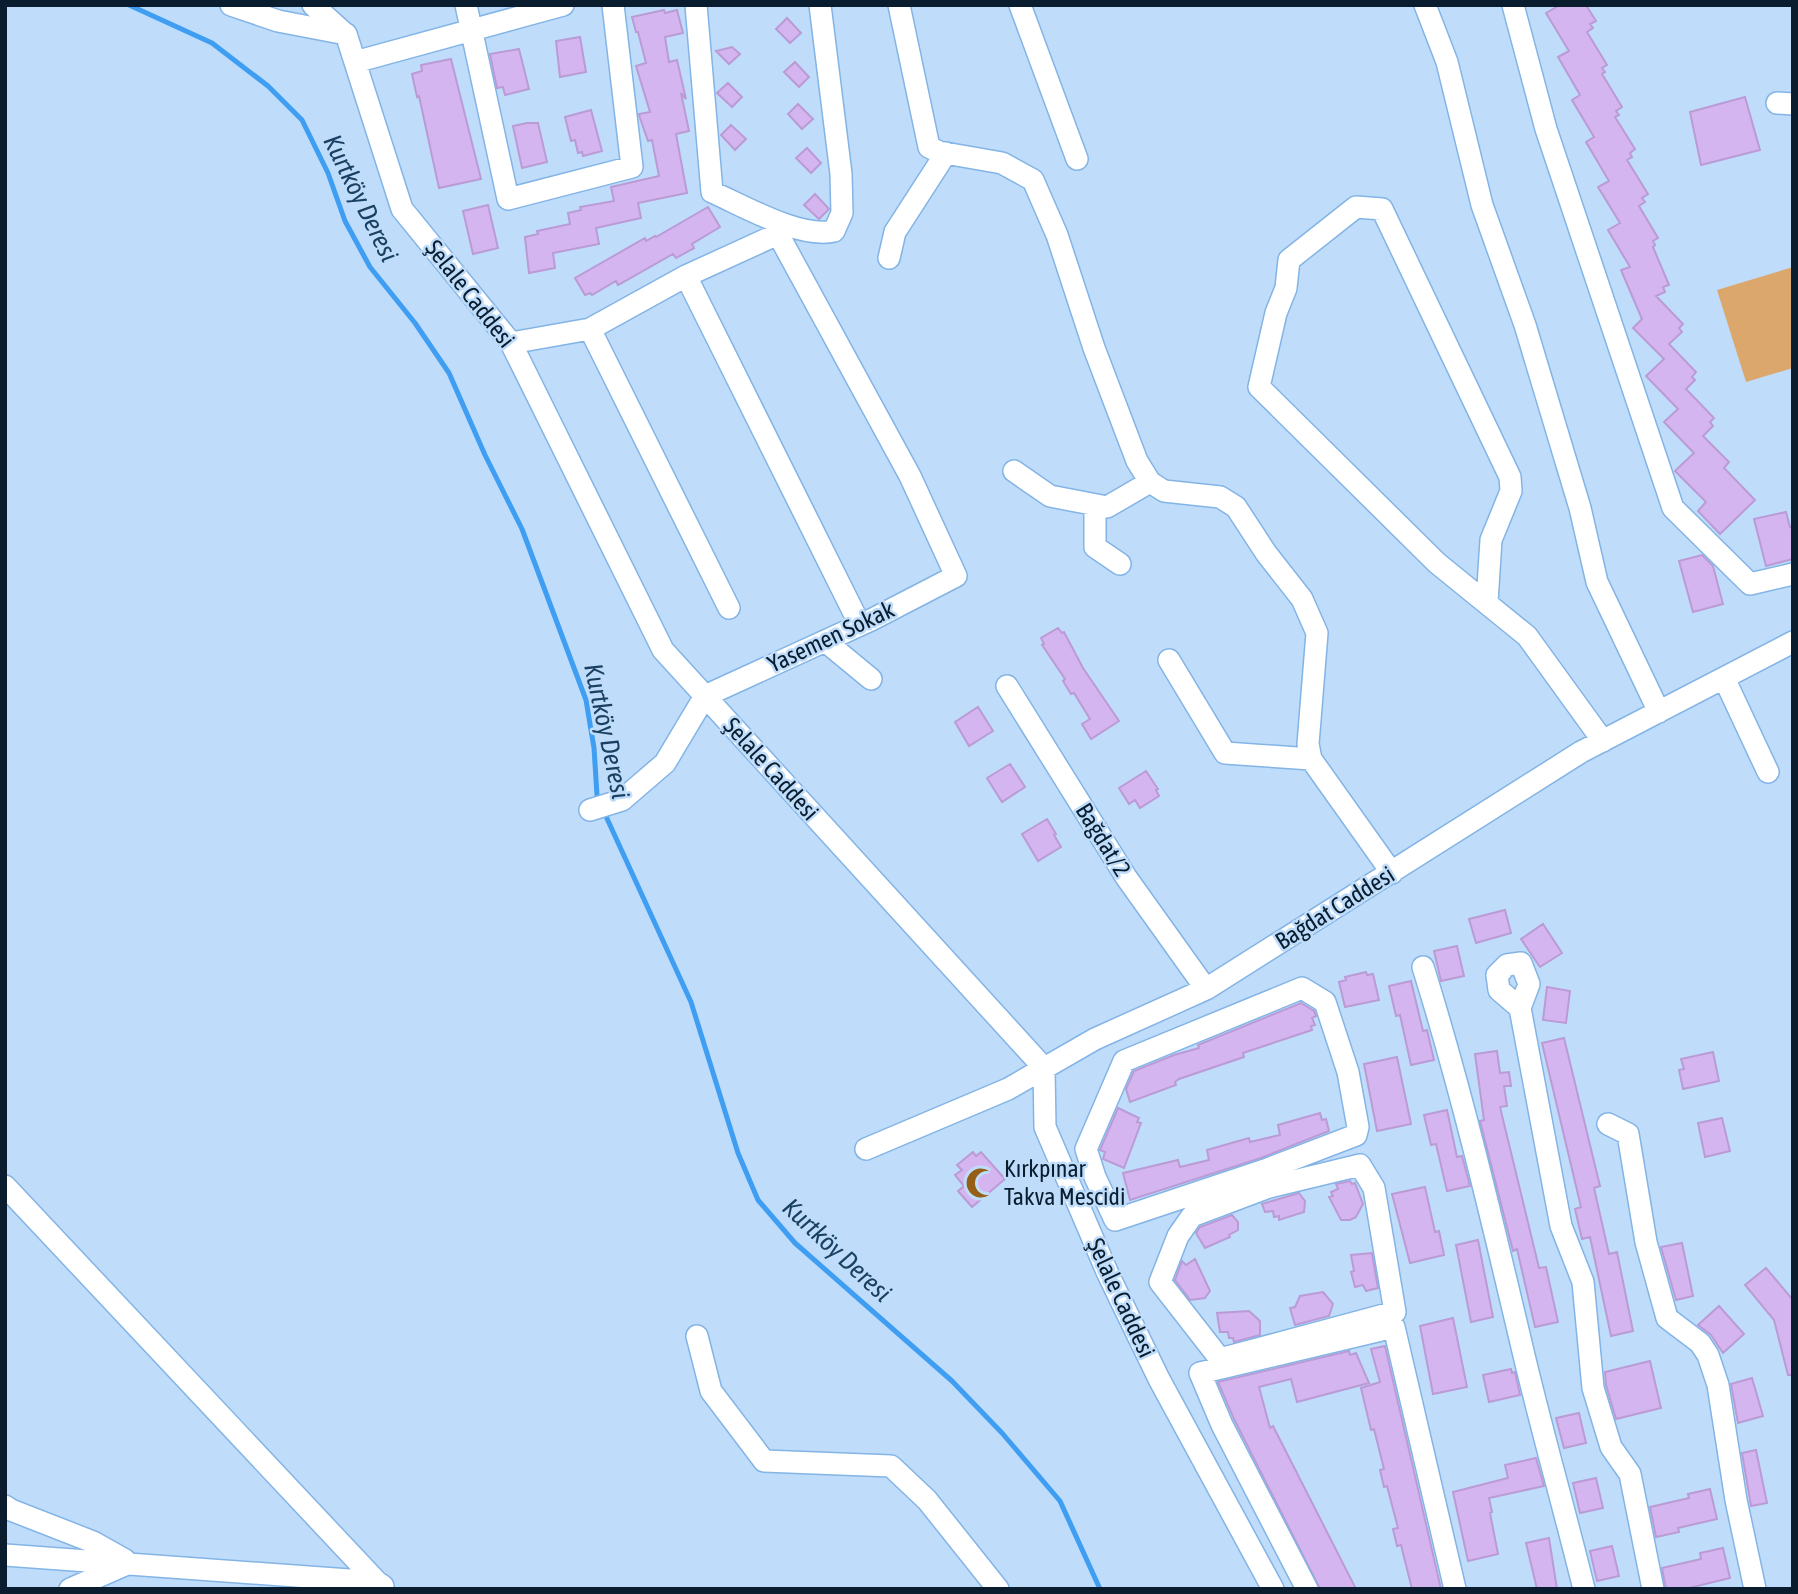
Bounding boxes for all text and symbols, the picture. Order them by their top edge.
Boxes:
water label: Kurtköy Deresi [317,130,405,266]
street label: Şelale Caddesi [420,235,521,353]
street label: Yasemen Sokak [763,595,899,678]
water label: Kurtköy Deresi [578,661,636,801]
street label: Şelale Caddesi [718,712,824,825]
street label: Bağdat/2 [1070,798,1136,881]
street label: Bağdat Caddesi [1270,860,1399,955]
place label: Kırkpınar Takva Mescidi [1004,1155,1125,1210]
mosque icon: Kırkpınar Takva Mescidi [964,1166,998,1200]
water label: Kurtköy Deresi [777,1192,897,1308]
street label: Şelale Caddesi [1082,1234,1161,1362]

